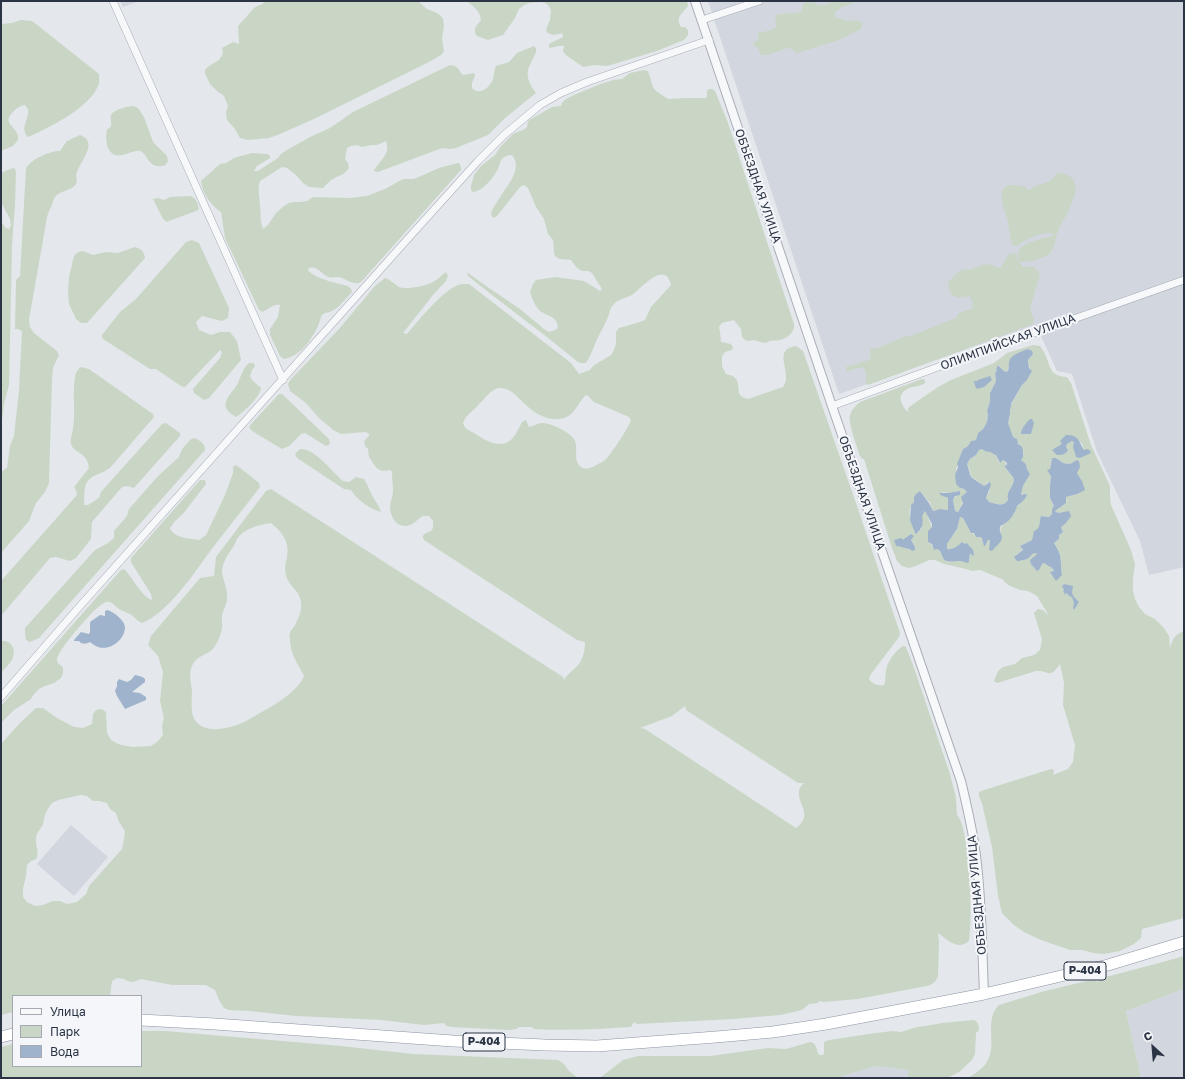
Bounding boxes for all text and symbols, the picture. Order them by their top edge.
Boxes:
street label: ОБЪЕЗДНАЯ УЛИЦА [732,127,784,245]
street label: ОЛИМПИЙСКАЯ УЛИЦА [938,311,1078,373]
street label: ОБЪЕЗДНАЯ УЛИЦА [836,434,888,552]
street label: ОБЪЕЗДНАЯ УЛИЦА [965,835,989,955]
road number: Р-404 [1064,962,1106,980]
legend [12,995,142,1067]
text: Улица [50,1004,86,1019]
text: Парк [50,1024,80,1039]
north arrow [1133,1027,1173,1067]
text: С [1141,1028,1154,1043]
road number: Р-404 [463,1033,505,1051]
text: Вода [50,1044,79,1059]

